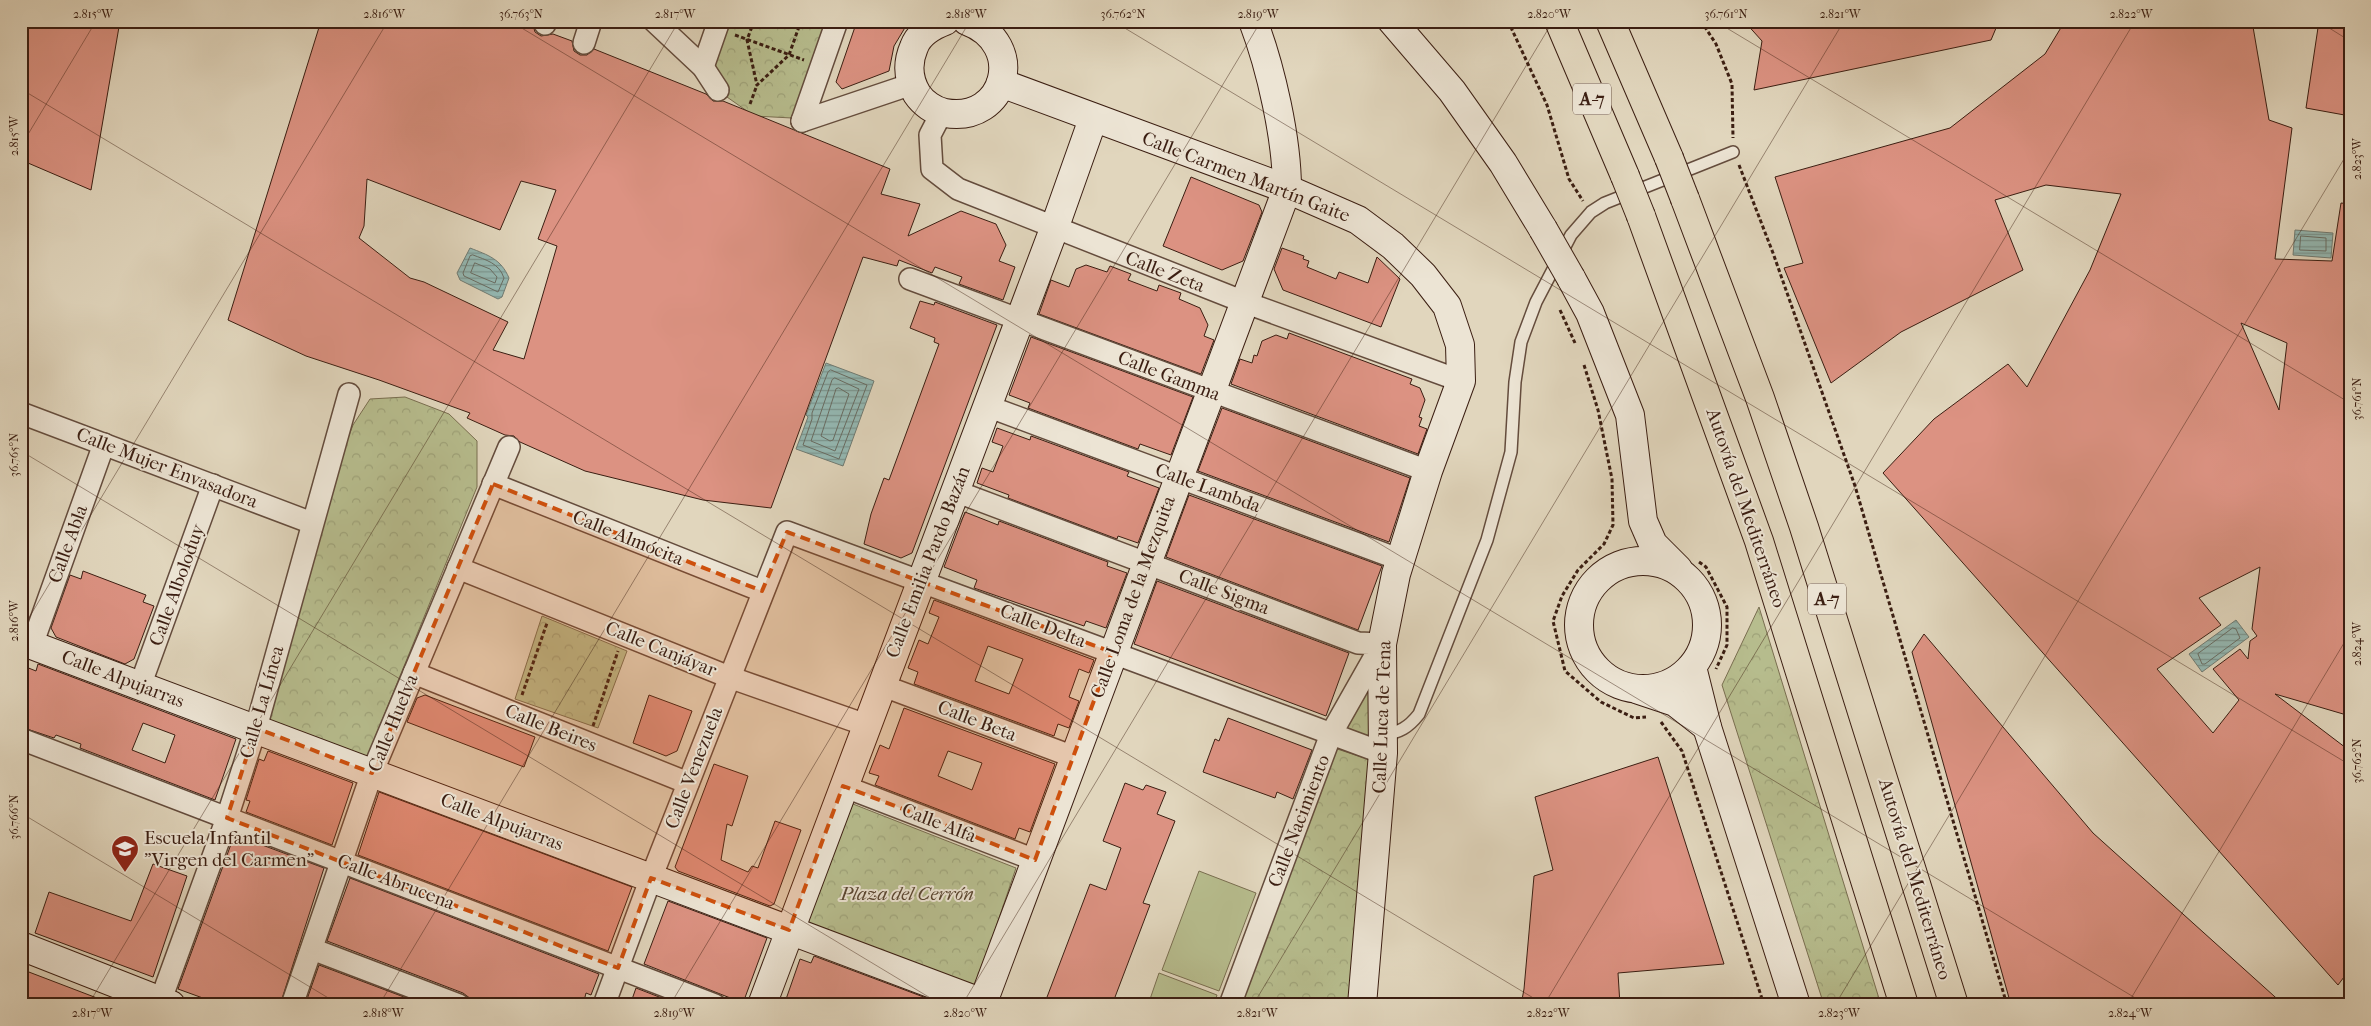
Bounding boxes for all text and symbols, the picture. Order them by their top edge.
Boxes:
text: 2.815°W [73,7,114,21]
text: 2.816°W [363,7,406,21]
text: 36.763°N [499,7,543,21]
text: 2.817°W [655,7,697,21]
text: 2.818°W [946,7,988,21]
text: 36.762°N [1100,7,1146,21]
text: 2.819°W [1237,7,1280,21]
text: 2.820°W [1527,7,1572,21]
text: 36.761°N [1704,7,1748,21]
text: 2.821°W [1819,7,1862,21]
text: 2.822°W [2109,7,2154,21]
road number: A-7 [1573,84,1611,115]
text: 2.815°W [7,115,21,156]
street label: Calle Carmen Martín Gaite [1139,127,1353,227]
text: 2.823°W [2350,137,2364,180]
street label: Calle Zeta [1122,247,1208,297]
street label: Calle Gamma [1115,346,1224,406]
text: 36.761°N [2350,377,2364,421]
street label: Autovía del Mediterráneo [1701,404,1791,611]
street label: Calle Mujer Envasadora [73,423,261,513]
text: 36.765°N [7,433,21,477]
street label: Calle Lambda [1152,459,1264,517]
street label: Calle Emilia Pardo Bazán [881,463,975,661]
street label: Calle Loma de la Mezquita [1086,493,1180,701]
street label: Calle Abla [44,502,92,586]
street label: Calle Almócita [569,506,687,570]
street label: Calle Alboloduy [145,520,210,649]
street label: Calle Sigma [1175,565,1273,619]
road number: A-7 [1808,584,1846,614]
text: 2.816°W [7,599,21,642]
street label: Calle Delta [997,600,1089,652]
street label: Calle Canjáyar [602,617,721,682]
text: 2.824°W [2350,621,2364,666]
street label: Calle Luca de Tena [1368,640,1396,794]
street label: Calle La Línea [235,643,289,761]
street label: Calle Alpujarras [59,646,187,712]
street label: Calle Huelva [363,671,423,775]
street label: Calle Beta [934,696,1020,746]
street label: Calle Beires [502,700,600,756]
street label: Calle Venezuela [661,704,727,832]
text: 36.762°N [2350,738,2364,784]
street label: Calle Nacimiento [1264,751,1335,890]
street label: Autovía del Mediterráneo [1874,775,1956,983]
street label: Calle Alpujarras [438,789,566,855]
text: 36.766°N [7,794,21,840]
street label: Calle Alfa [899,799,980,847]
place label: Escuela Infantil "Virgen del Carmen" [144,827,314,871]
school or university icon: Escuela Infantil "Virgen del Carmen" [110,834,140,873]
street label: Calle Abrucena [334,850,458,915]
park label: Plaza del Cerrón [839,883,974,905]
text: 2.817°W [72,1006,114,1020]
text: 2.818°W [363,1006,405,1020]
text: 2.819°W [653,1006,696,1020]
text: 2.820°W [943,1006,988,1020]
text: 2.821°W [1236,1006,1279,1020]
text: 2.822°W [1526,1006,1571,1020]
text: 2.823°W [1818,1006,1861,1020]
text: 2.824°W [2108,1006,2153,1020]

